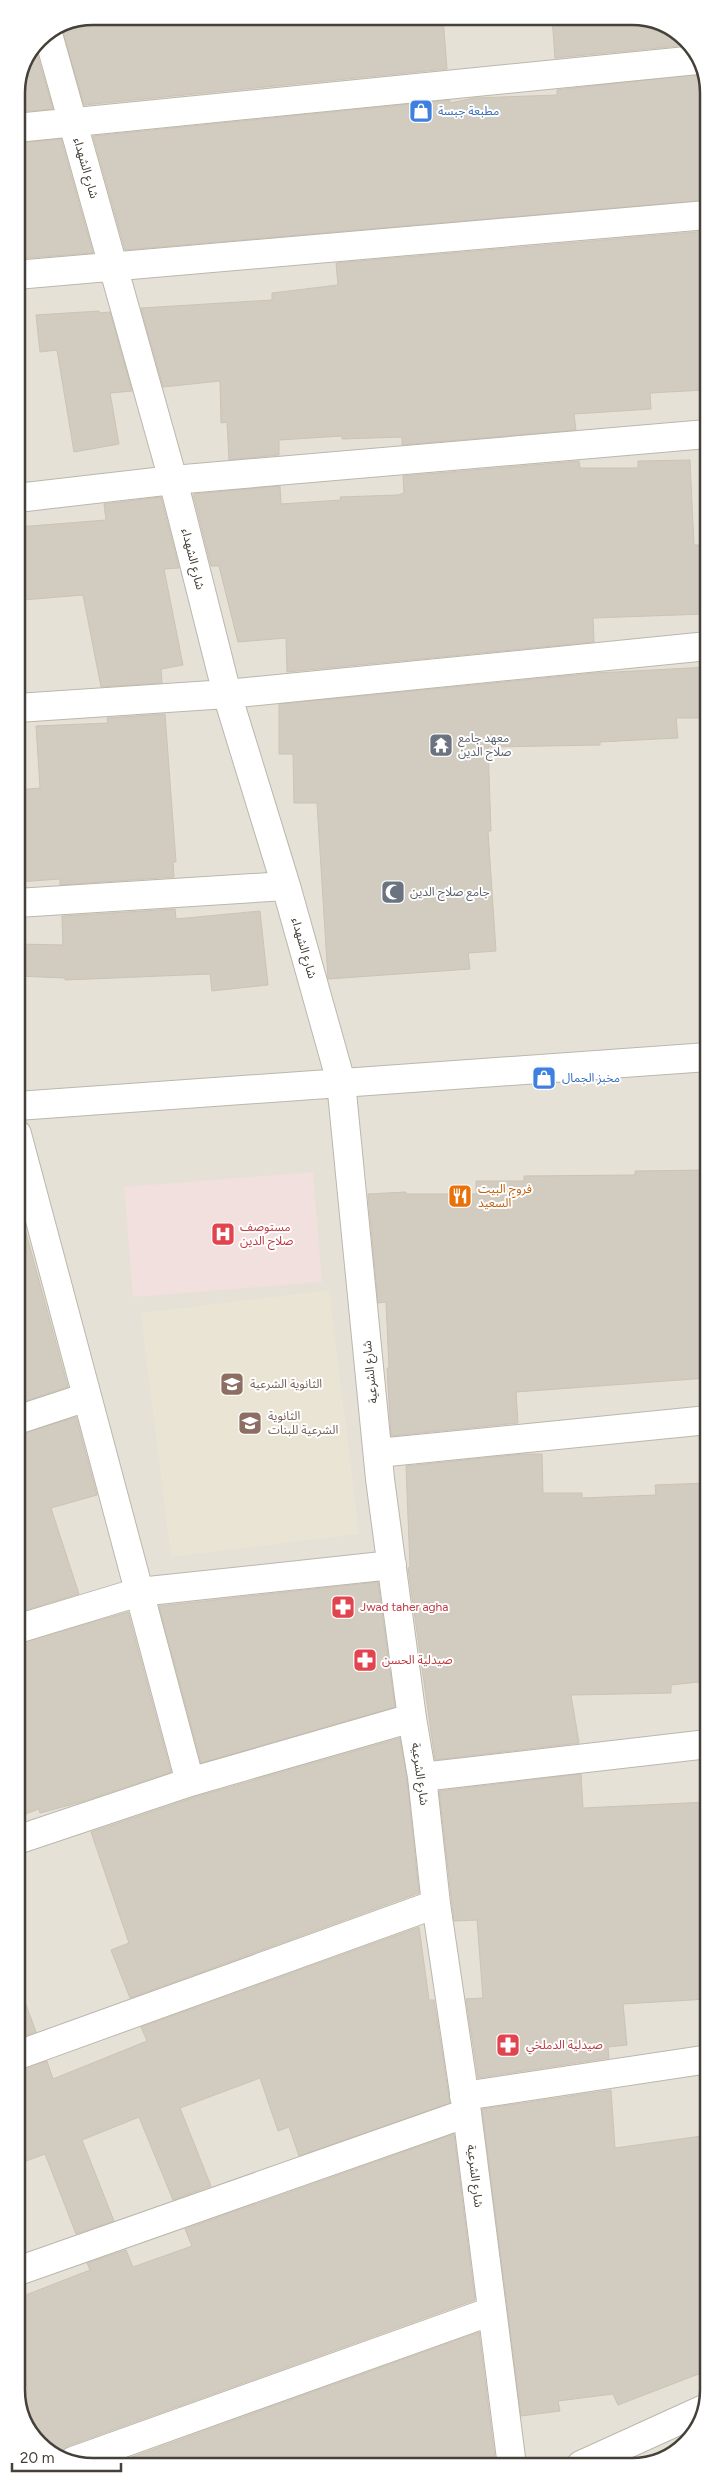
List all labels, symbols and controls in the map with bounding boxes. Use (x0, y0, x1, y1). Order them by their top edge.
shop icon: مطبعة جبسة (408, 98, 434, 124)
place label: مطبعة جبسة (438, 104, 499, 118)
street label: شارع الشهداء (69, 136, 101, 201)
street label: شارع الشهداء (177, 527, 207, 592)
place label: معهد جامع صلاح الدين (458, 731, 512, 761)
temple icon: معهد جامع صلاح الدين (428, 732, 454, 758)
mosque icon: جامع صلاح الدين (380, 879, 406, 905)
place label: جامع صلاح الدين (410, 885, 490, 901)
street label: شارع الشهداء (287, 916, 319, 981)
shop icon: مخبز الجمال (531, 1065, 557, 1091)
place label: مخبز الجمال (562, 1071, 620, 1085)
place label: فروج البيت السعيد (478, 1182, 532, 1210)
restaurant icon: فروج البيت السعيد (447, 1183, 473, 1209)
place label: مستوصف صلاح الدين (240, 1220, 294, 1250)
hospital icon: مستوصف صلاح الدين (210, 1221, 236, 1247)
street label: شارع الشرعية (360, 1340, 382, 1404)
school or university icon: الثانوية الشرعية (219, 1371, 245, 1397)
place label: الثانوية الشرعية (250, 1377, 322, 1391)
place label: الثانوية الشرعية للبنات (268, 1409, 338, 1437)
school or university icon: الثانوية الشرعية للبنات (237, 1410, 263, 1436)
pharmacy icon: Jwad taher agha (330, 1594, 356, 1620)
place label: Jwad taher agha (360, 1600, 448, 1614)
pharmacy icon: صيدلية الحسن (352, 1647, 378, 1673)
place label: صيدلية الحسن (382, 1653, 453, 1667)
street label: شارع الشرعية (407, 1742, 431, 1807)
pharmacy icon: صيدلية الدملخي (495, 2032, 521, 2058)
place label: صيدلية الدملخي (526, 2038, 603, 2055)
street label: شارع الشرعية (462, 2144, 486, 2209)
scale bar (12, 2440, 121, 2472)
text: 20 m (20, 2449, 54, 2467)

